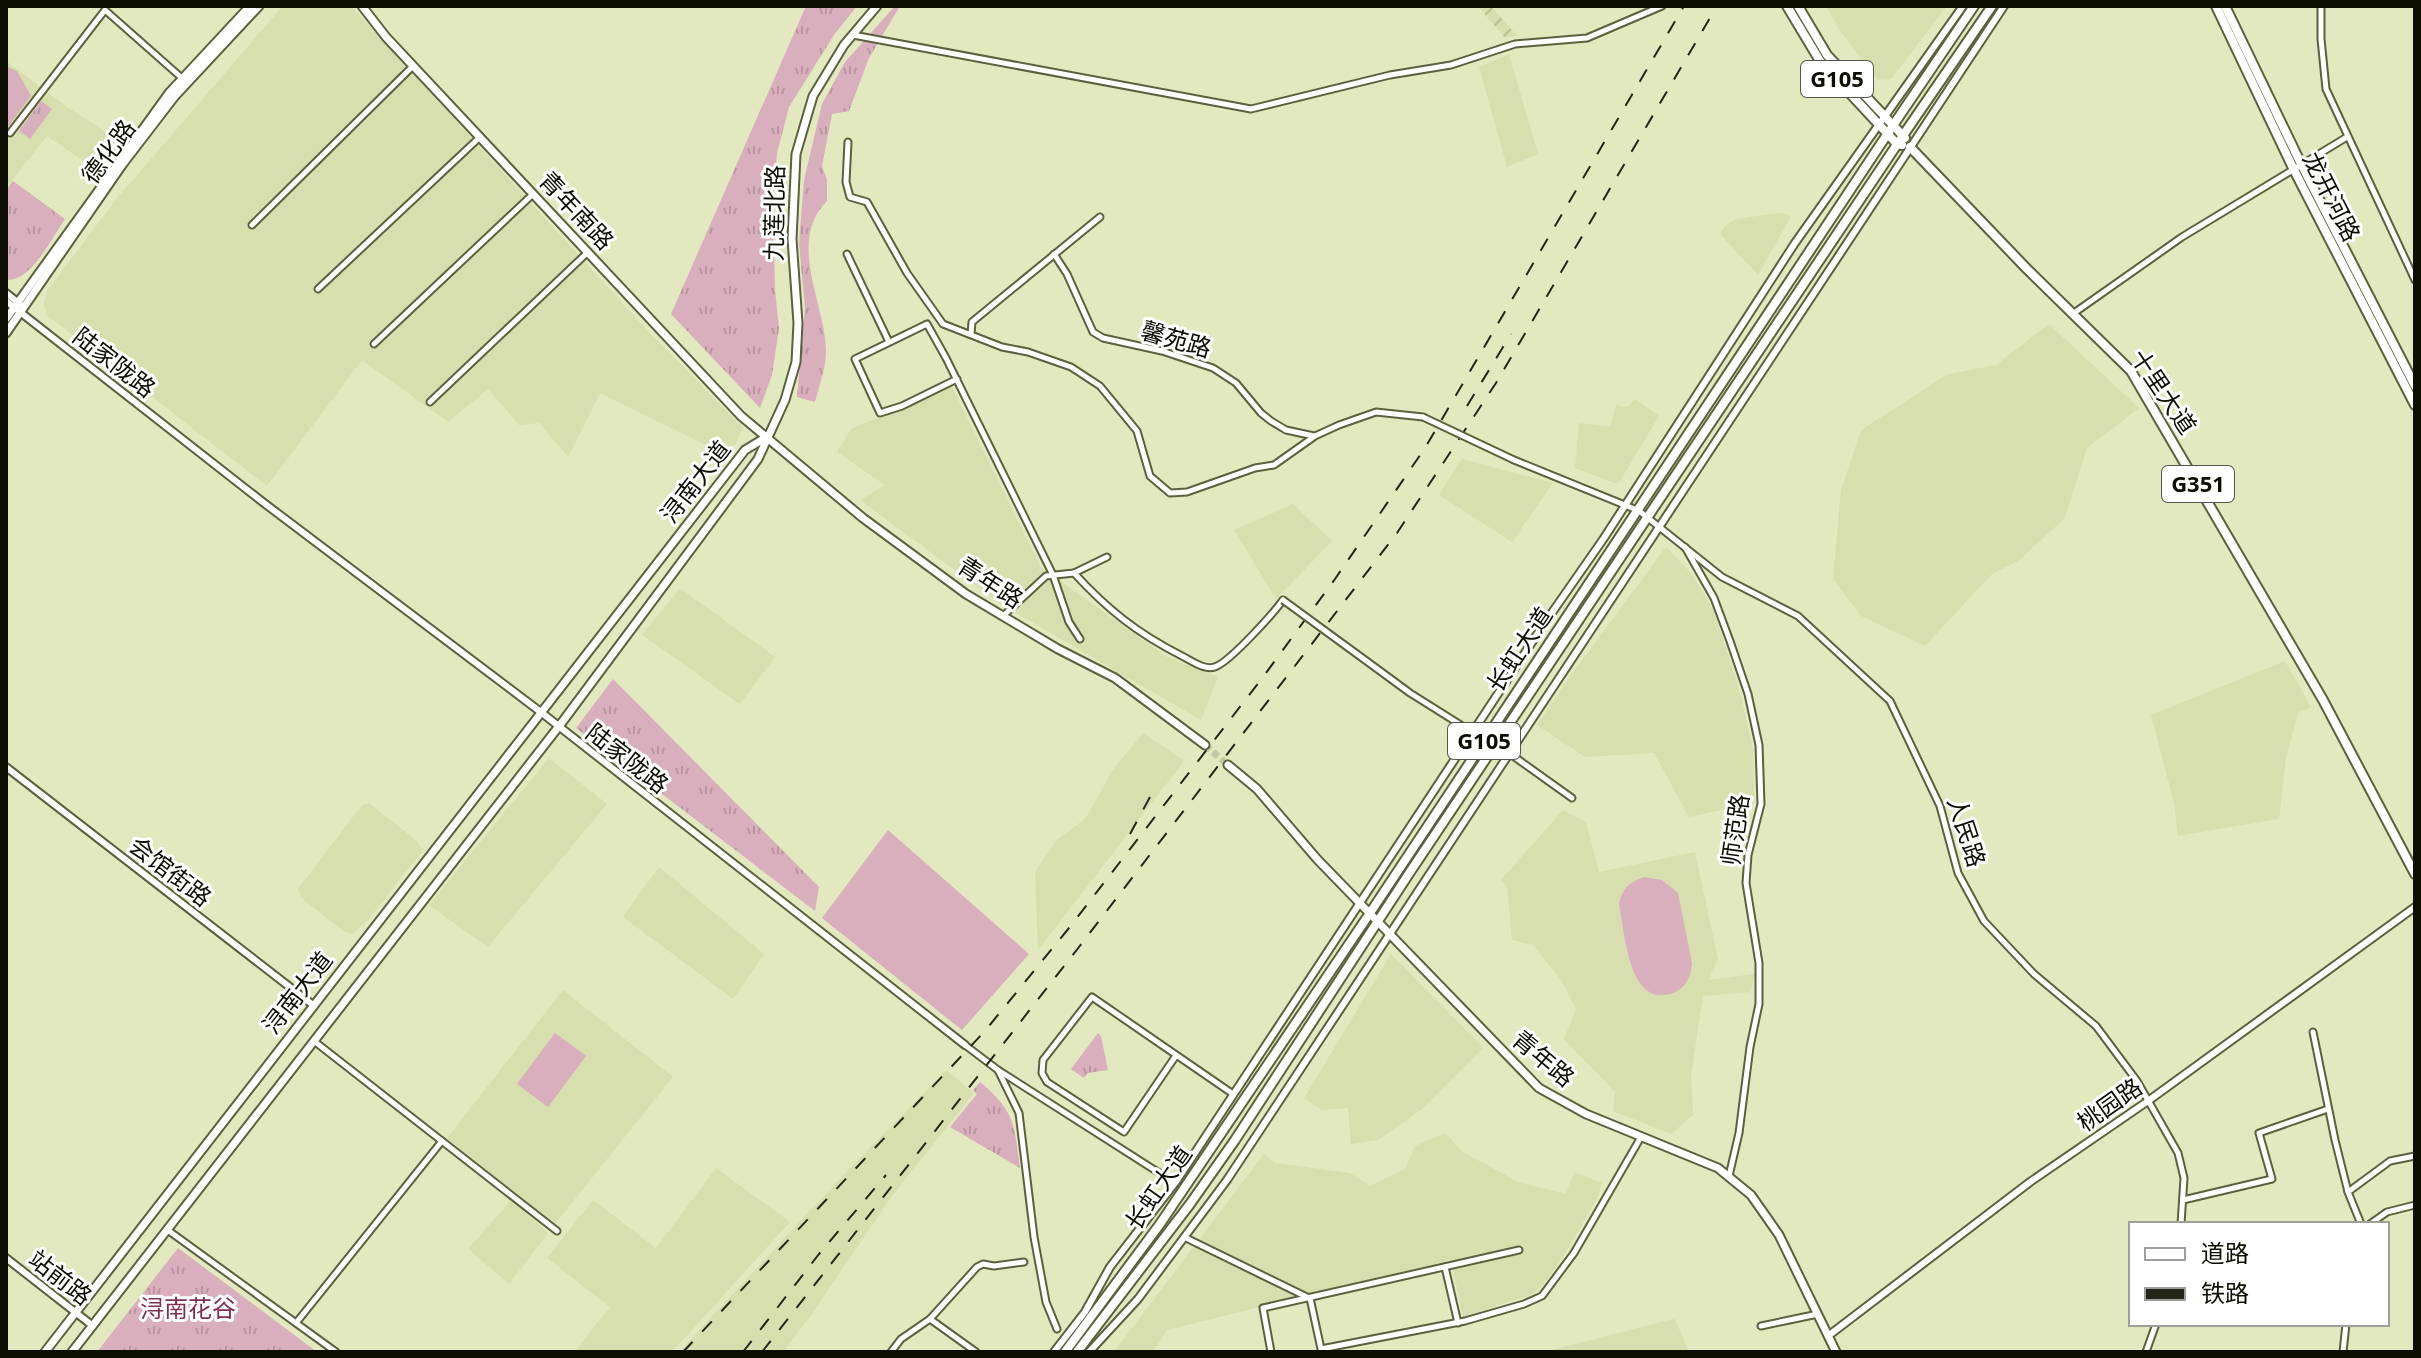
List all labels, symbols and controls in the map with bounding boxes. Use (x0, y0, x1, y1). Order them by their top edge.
road number: G105 (1801, 61, 1873, 97)
street label: 德化路 (73, 112, 142, 190)
street label: 龙开河路 (2296, 146, 2369, 247)
street label: 青年南路 (532, 164, 622, 256)
street label: 九莲北路 (756, 165, 791, 261)
street label: 馨苑路 (1137, 313, 1216, 364)
street label: 陆家陇路 (67, 319, 163, 404)
street label: 十里大道 (2124, 342, 2205, 440)
street label: 浔南大道 (652, 433, 737, 529)
road number: G351 (2162, 466, 2234, 502)
street label: 青年路 (952, 548, 1030, 615)
street label: 长虹大道 (1478, 600, 1559, 698)
street label: 陆家陇路 (580, 715, 676, 800)
road number: G105 (1448, 723, 1520, 759)
street label: 师范路 (1713, 792, 1756, 868)
street label: 人民路 (1941, 792, 1994, 871)
street label: 会馆街路 (123, 828, 219, 913)
street label: 浔南大道 (254, 944, 339, 1040)
street label: 青年路 (1506, 1022, 1582, 1094)
street label: 桃园路 (2070, 1070, 2148, 1138)
street label: 长虹大道 (1117, 1138, 1199, 1236)
legend (2129, 1222, 2389, 1326)
text: 道路 (2201, 1236, 2249, 1269)
street label: 站前路 (22, 1242, 99, 1312)
text: 铁路 (2201, 1276, 2249, 1309)
park label: 浔南花谷 (140, 1291, 236, 1324)

